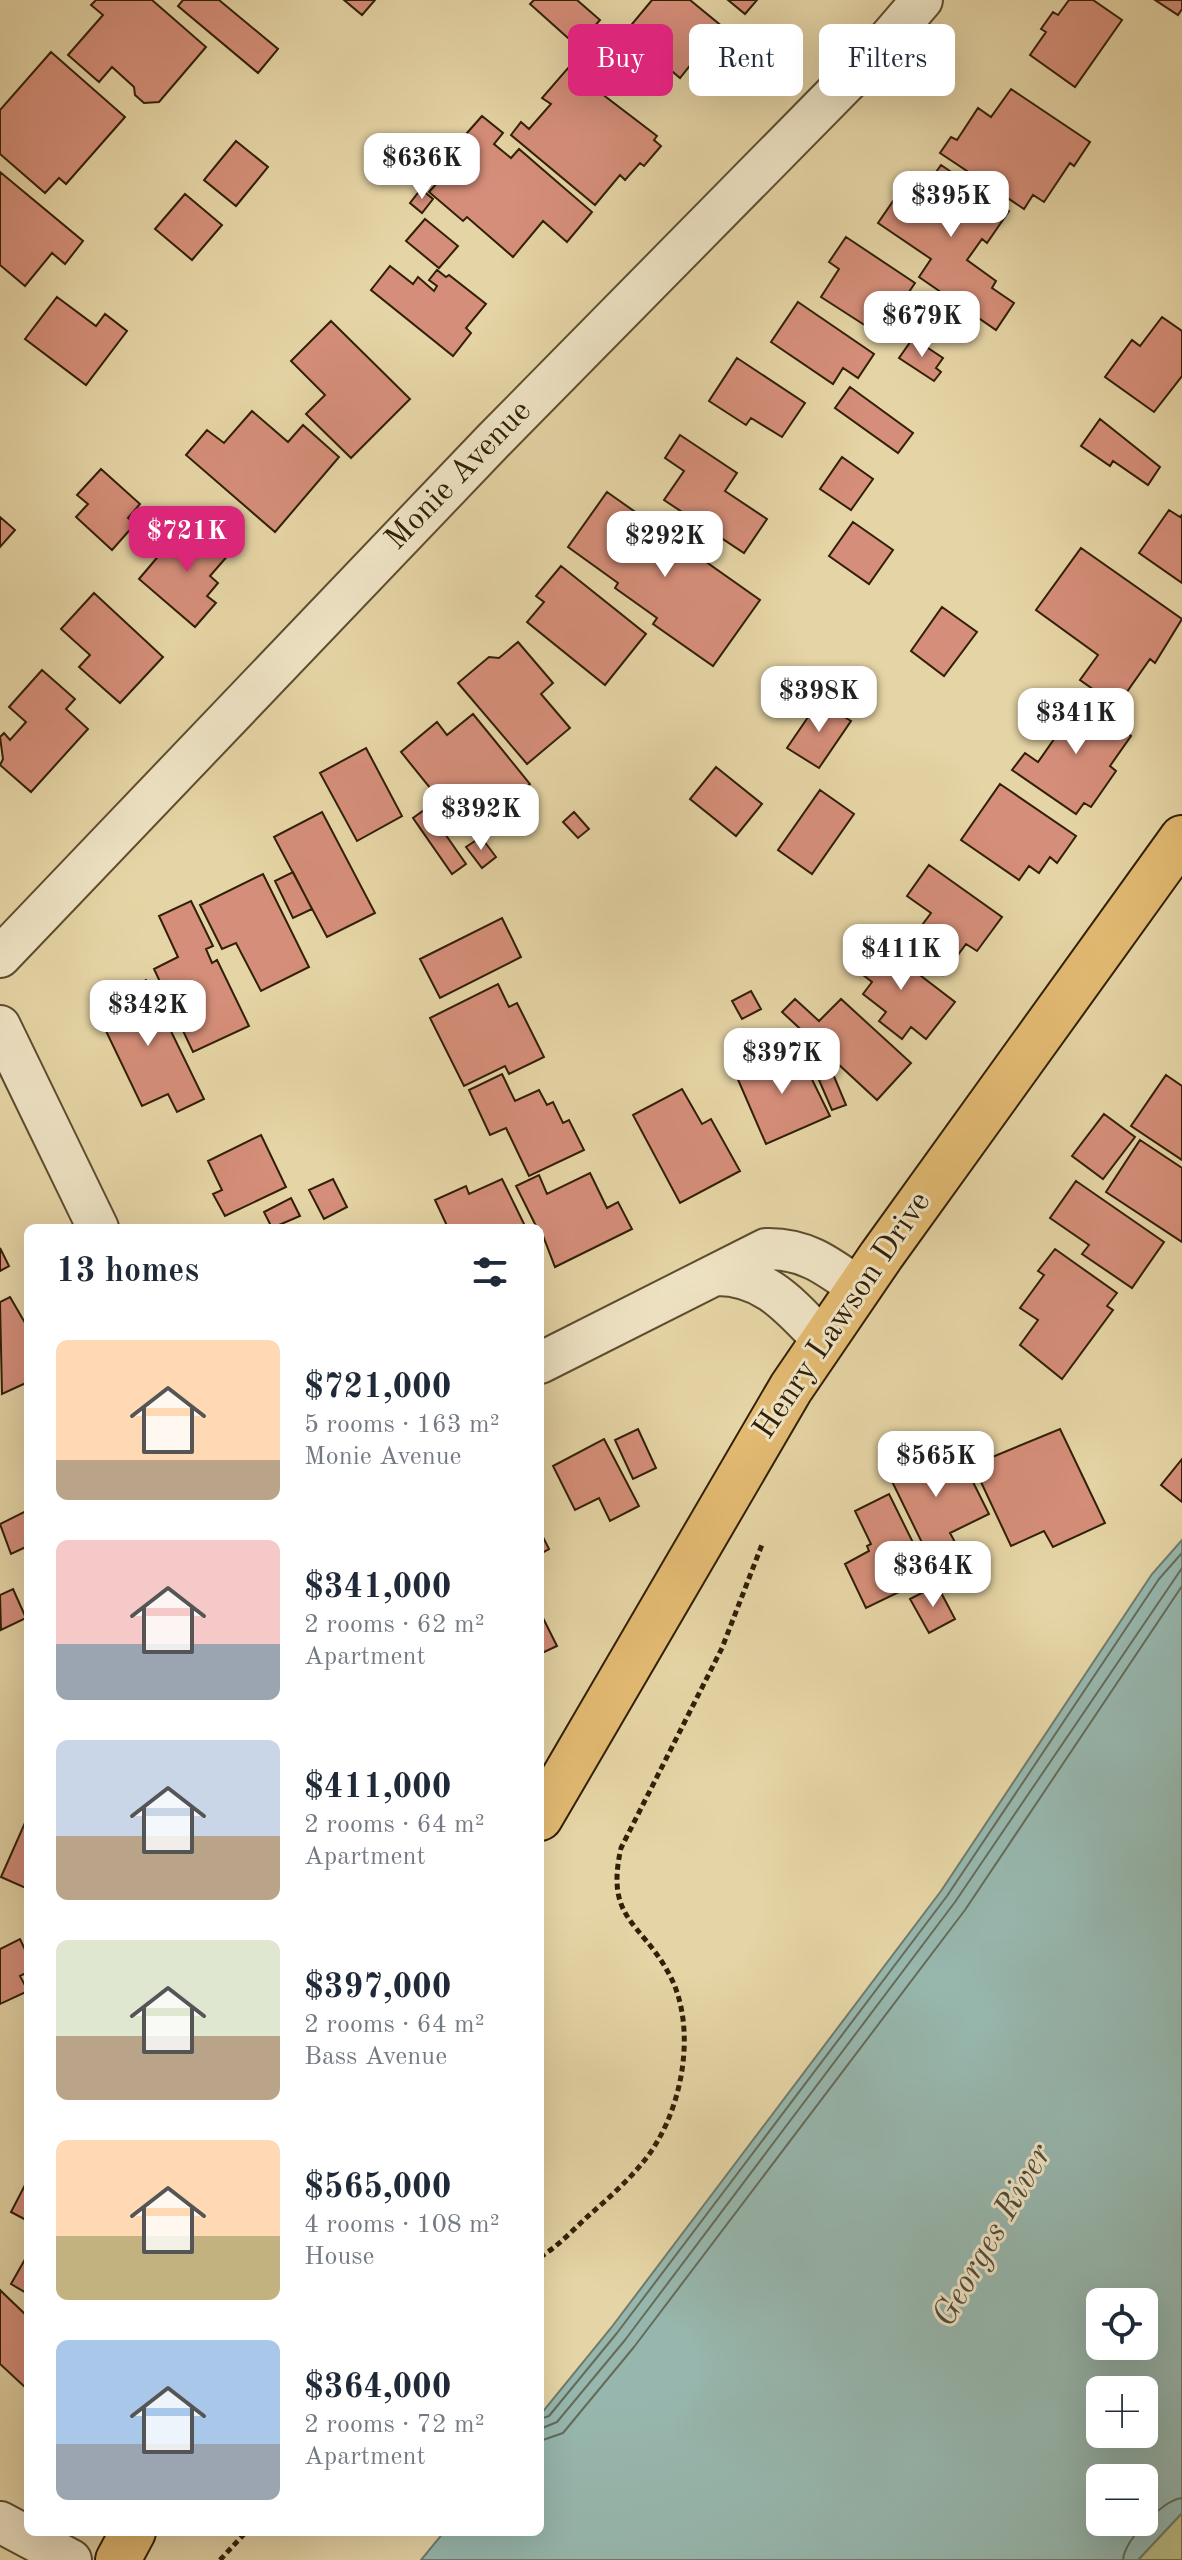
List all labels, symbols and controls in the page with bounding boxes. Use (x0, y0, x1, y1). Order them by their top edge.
chip: Buy (568, 24, 673, 96)
chip: Rent (689, 24, 803, 96)
chip: Filters (819, 24, 955, 96)
pin: $636K (366, 133, 478, 201)
text: $636K (382, 146, 462, 172)
pin: $395K (895, 171, 1007, 239)
text: $395K (911, 184, 991, 210)
pin: $679K (866, 291, 978, 359)
text: $679K (882, 304, 962, 330)
street label: Monie Avenue (380, 395, 538, 557)
pin: $721K (131, 506, 243, 574)
pin: $292K (609, 511, 721, 579)
text: $721K (147, 519, 227, 545)
text: $292K (625, 524, 705, 550)
pin: $398K (763, 666, 875, 734)
text: $398K (779, 679, 859, 705)
pin: $341K (1020, 688, 1132, 756)
text: $341K (1036, 701, 1116, 727)
pin: $392K (425, 784, 537, 852)
text: $392K (441, 797, 521, 823)
pin: $411K (845, 924, 957, 992)
text: $411K (861, 937, 941, 963)
pin: $342K (92, 980, 204, 1048)
text: $342K (108, 993, 188, 1019)
pin: $397K (726, 1028, 838, 1096)
text: $397K (742, 1041, 822, 1067)
street label: Henry Lawson Drive (749, 1187, 937, 1445)
icon: filters (468, 1250, 512, 1294)
text: 13 homes (56, 1255, 199, 1289)
text: $721,000 (304, 1371, 452, 1405)
icon: home (120, 1372, 216, 1468)
text: 5 rooms · 163 m² (304, 1412, 500, 1438)
pin: $565K (880, 1431, 992, 1499)
text: Monie Avenue (304, 1444, 462, 1470)
text: $565K (896, 1444, 976, 1470)
pin: $364K (877, 1541, 989, 1609)
text: $364K (893, 1554, 973, 1580)
text: $341,000 (304, 1571, 452, 1605)
icon: home (120, 1572, 216, 1668)
text: 2 rooms · 62 m² (304, 1612, 485, 1638)
text: Apartment (304, 1644, 426, 1670)
text: $411,000 (304, 1771, 452, 1805)
icon: home (120, 1772, 216, 1868)
text: 2 rooms · 64 m² (304, 1812, 485, 1838)
text: Apartment (304, 1844, 426, 1870)
text: $397,000 (304, 1971, 452, 2005)
icon: home (120, 1972, 216, 2068)
text: 2 rooms · 64 m² (304, 2012, 485, 2038)
text: Bass Avenue (304, 2044, 447, 2070)
water label: Georges River (927, 2138, 1059, 2333)
text: $565,000 (304, 2171, 452, 2205)
icon: home (120, 2172, 216, 2268)
text: 4 rooms · 108 m² (304, 2212, 500, 2238)
text: House (304, 2244, 375, 2270)
map controls (1086, 2288, 1158, 2536)
button: locate (1086, 2288, 1158, 2360)
text: $364,000 (304, 2371, 452, 2405)
icon: home (120, 2372, 216, 2468)
button: + (1086, 2376, 1158, 2448)
text: 2 rooms · 72 m² (304, 2412, 485, 2438)
text: Apartment (304, 2444, 426, 2470)
button: − (1086, 2464, 1158, 2536)

